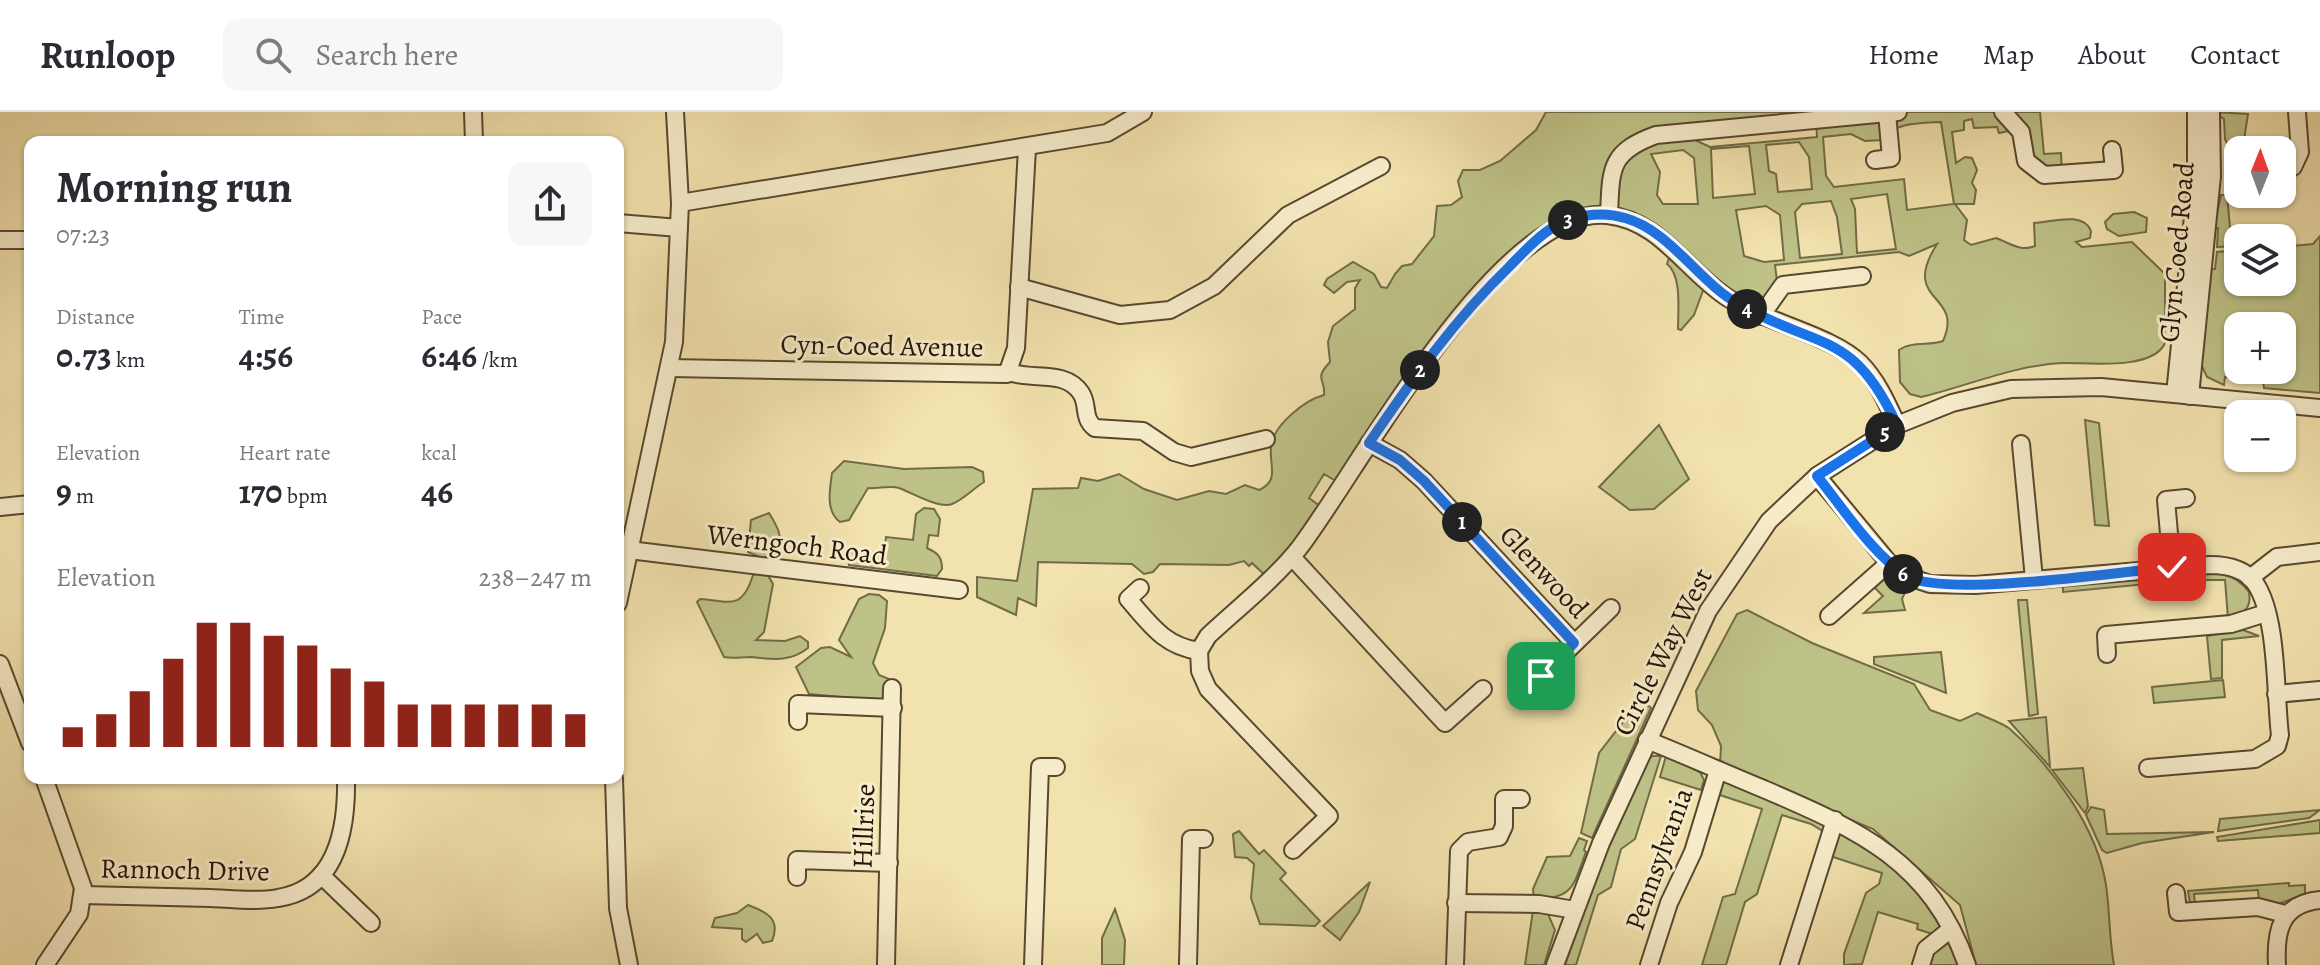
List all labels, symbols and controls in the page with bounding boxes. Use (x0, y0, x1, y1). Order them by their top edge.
search box (223, 19, 783, 91)
text: Runloop (40, 29, 175, 81)
icon: search (251, 33, 295, 77)
text: Search here (315, 35, 458, 75)
text: Home (1868, 36, 1939, 74)
text: Map (1983, 36, 2034, 74)
text: About (2078, 36, 2146, 74)
text: Contact (2190, 36, 2280, 74)
north arrow (2224, 136, 2296, 208)
map controls (2224, 136, 2296, 472)
text: Morning run (56, 157, 292, 217)
street label: Glyn Coed Road (2150, 159, 2204, 344)
button: share (508, 162, 592, 246)
pin: 3 (1548, 200, 1588, 240)
text: 3 (1563, 205, 1573, 235)
text: 07:23 (56, 217, 110, 252)
button: layers (2224, 224, 2296, 296)
pin: 4 (1727, 289, 1767, 329)
text: 4 (1742, 294, 1752, 324)
text: Distance (56, 302, 135, 332)
text: Time (239, 302, 284, 332)
text: Pace (421, 302, 462, 332)
button: + (2224, 312, 2296, 384)
street label: Cyn-Coed Avenue (780, 325, 984, 367)
text: 0.73 (56, 332, 112, 379)
text: 4:56 (239, 332, 293, 379)
text: 6:46 (421, 332, 477, 379)
text: km (112, 345, 145, 375)
text: /km (477, 345, 518, 375)
pin: 2 (1400, 350, 1440, 390)
text: 2 (1415, 355, 1425, 385)
button: − (2224, 400, 2296, 472)
pin: 5 (1865, 412, 1905, 452)
text: 5 (1880, 417, 1890, 447)
text: Elevation (56, 438, 140, 468)
text: Heart rate (239, 438, 331, 468)
text: kcal (421, 438, 457, 468)
text: 9 (56, 468, 72, 515)
text: 170 (239, 468, 282, 515)
text: 46 (421, 468, 453, 515)
text: m (72, 481, 94, 511)
text: bpm (282, 481, 328, 511)
pin: 1 (1442, 502, 1482, 542)
text: 1 (1458, 507, 1466, 537)
street label: Werngoch Road (704, 515, 890, 575)
street label: Glenwood (1491, 517, 1598, 628)
pin (2138, 533, 2206, 601)
icon: check (2150, 545, 2194, 589)
pin: 6 (1883, 554, 1923, 594)
text: 6 (1898, 559, 1908, 589)
text: Elevation (56, 560, 156, 595)
text: 238–247 m (479, 560, 592, 595)
street label: Circle Way West (1604, 562, 1722, 742)
pin (1507, 642, 1575, 710)
icon: arrive (1519, 654, 1563, 698)
street label: Pennsylvania (1616, 782, 1702, 936)
street label: Hillrise (844, 783, 884, 869)
street label: Rannoch Drive (100, 850, 270, 890)

